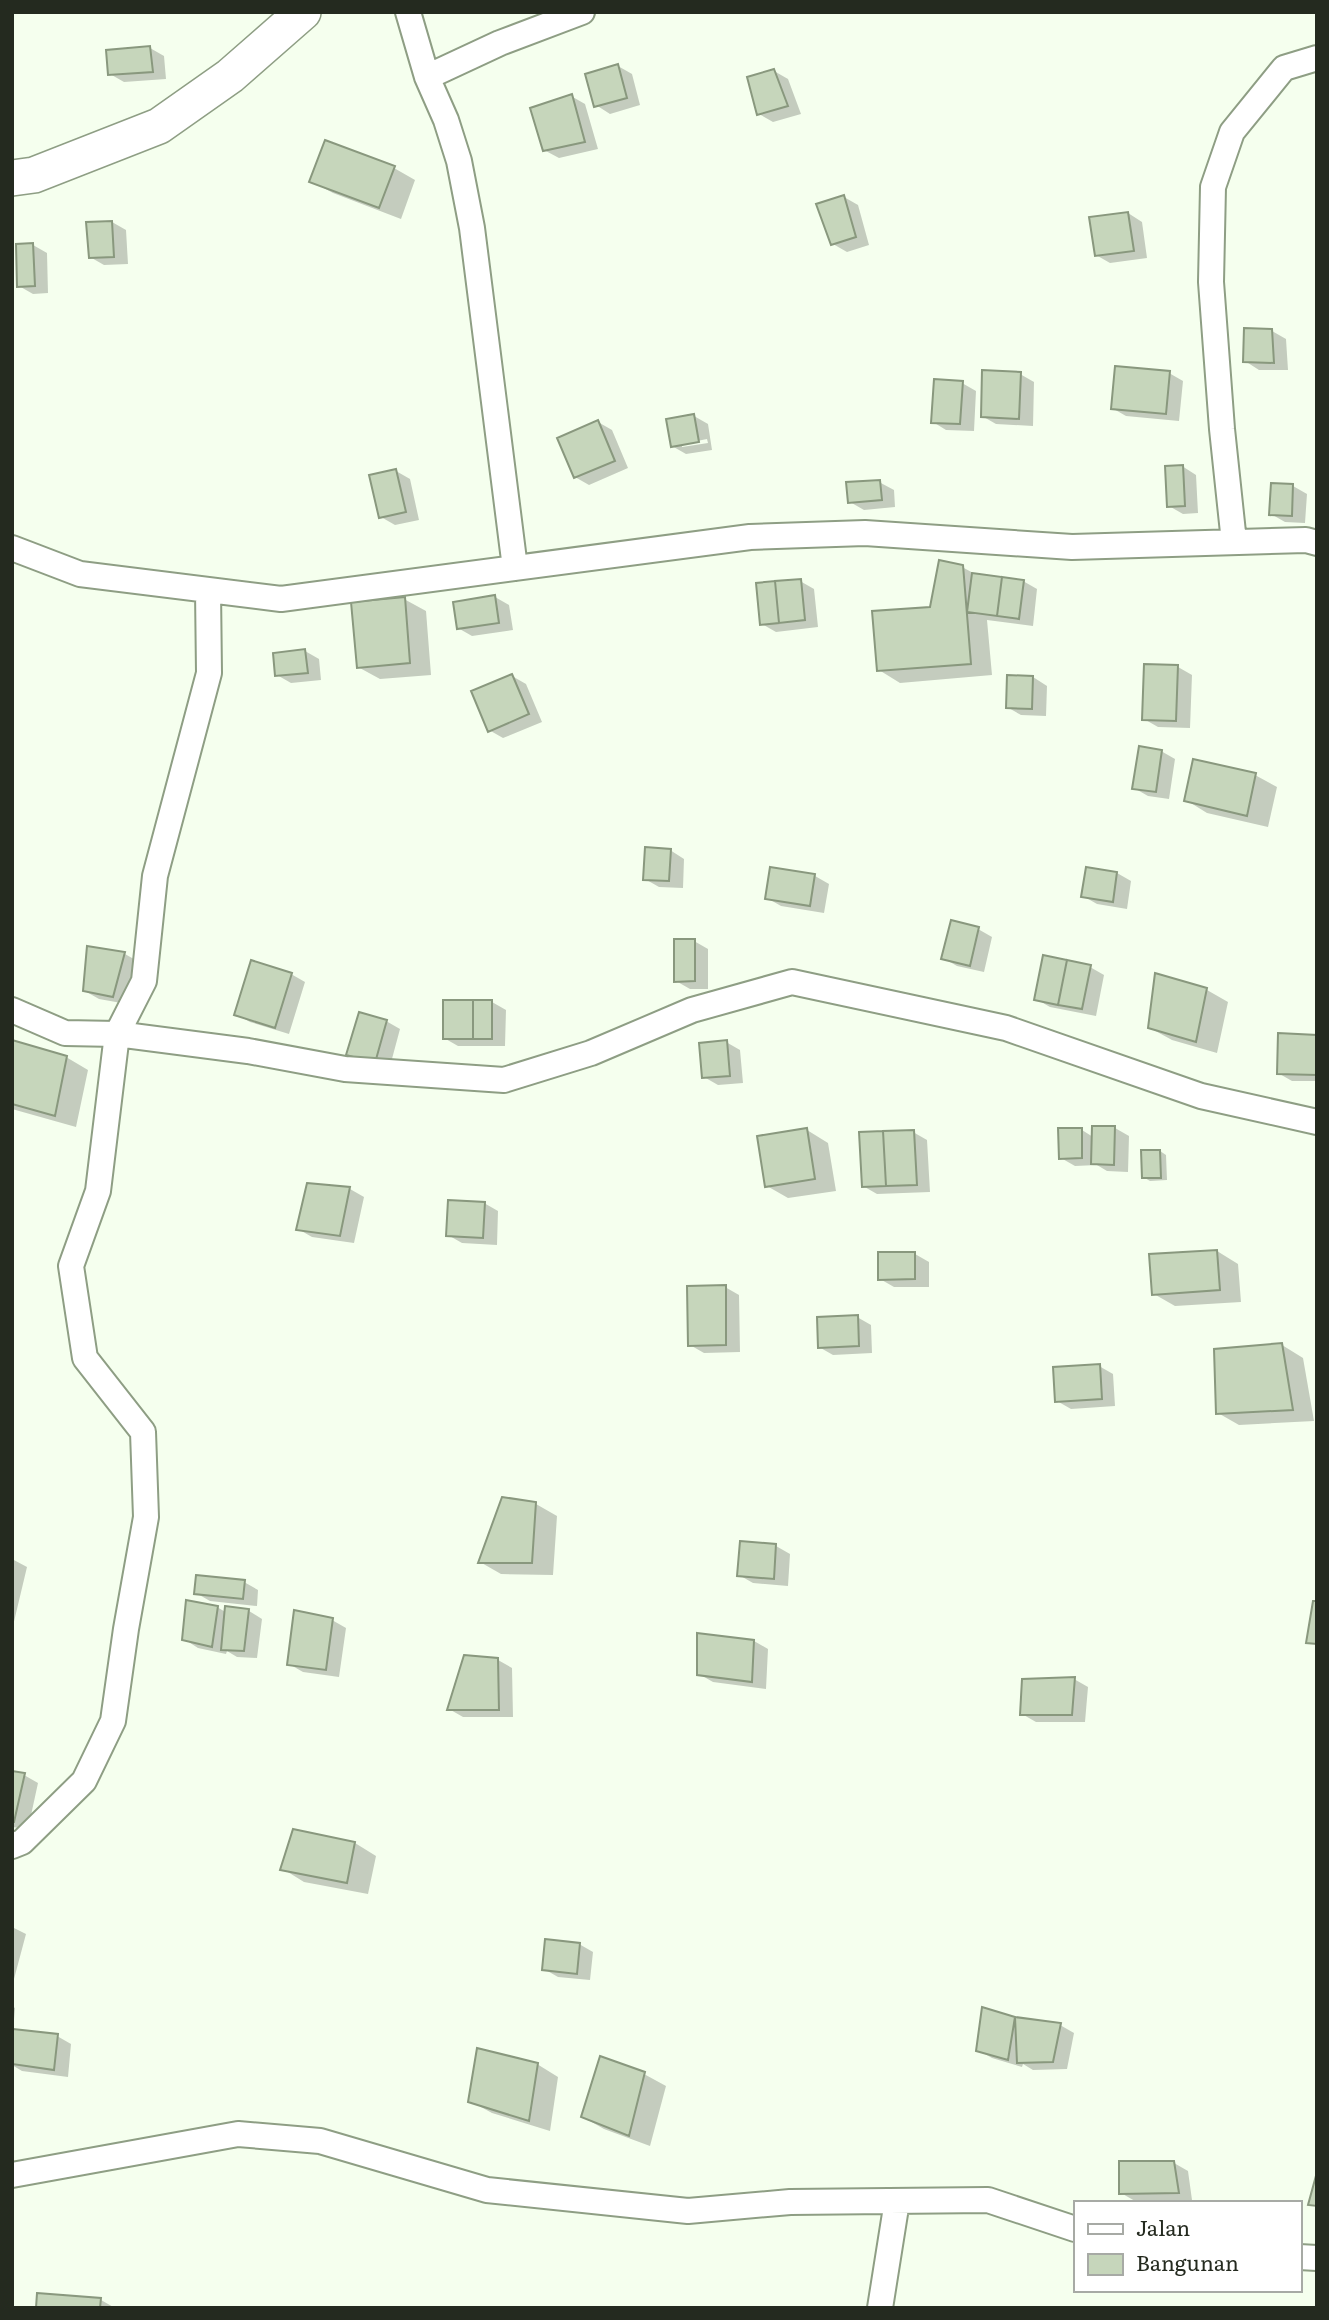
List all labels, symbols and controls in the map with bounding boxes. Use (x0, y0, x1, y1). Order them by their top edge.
legend (1074, 2201, 1301, 2292)
text: Jalan (1136, 2211, 1190, 2242)
text: Bangunan (1136, 2246, 1239, 2277)

